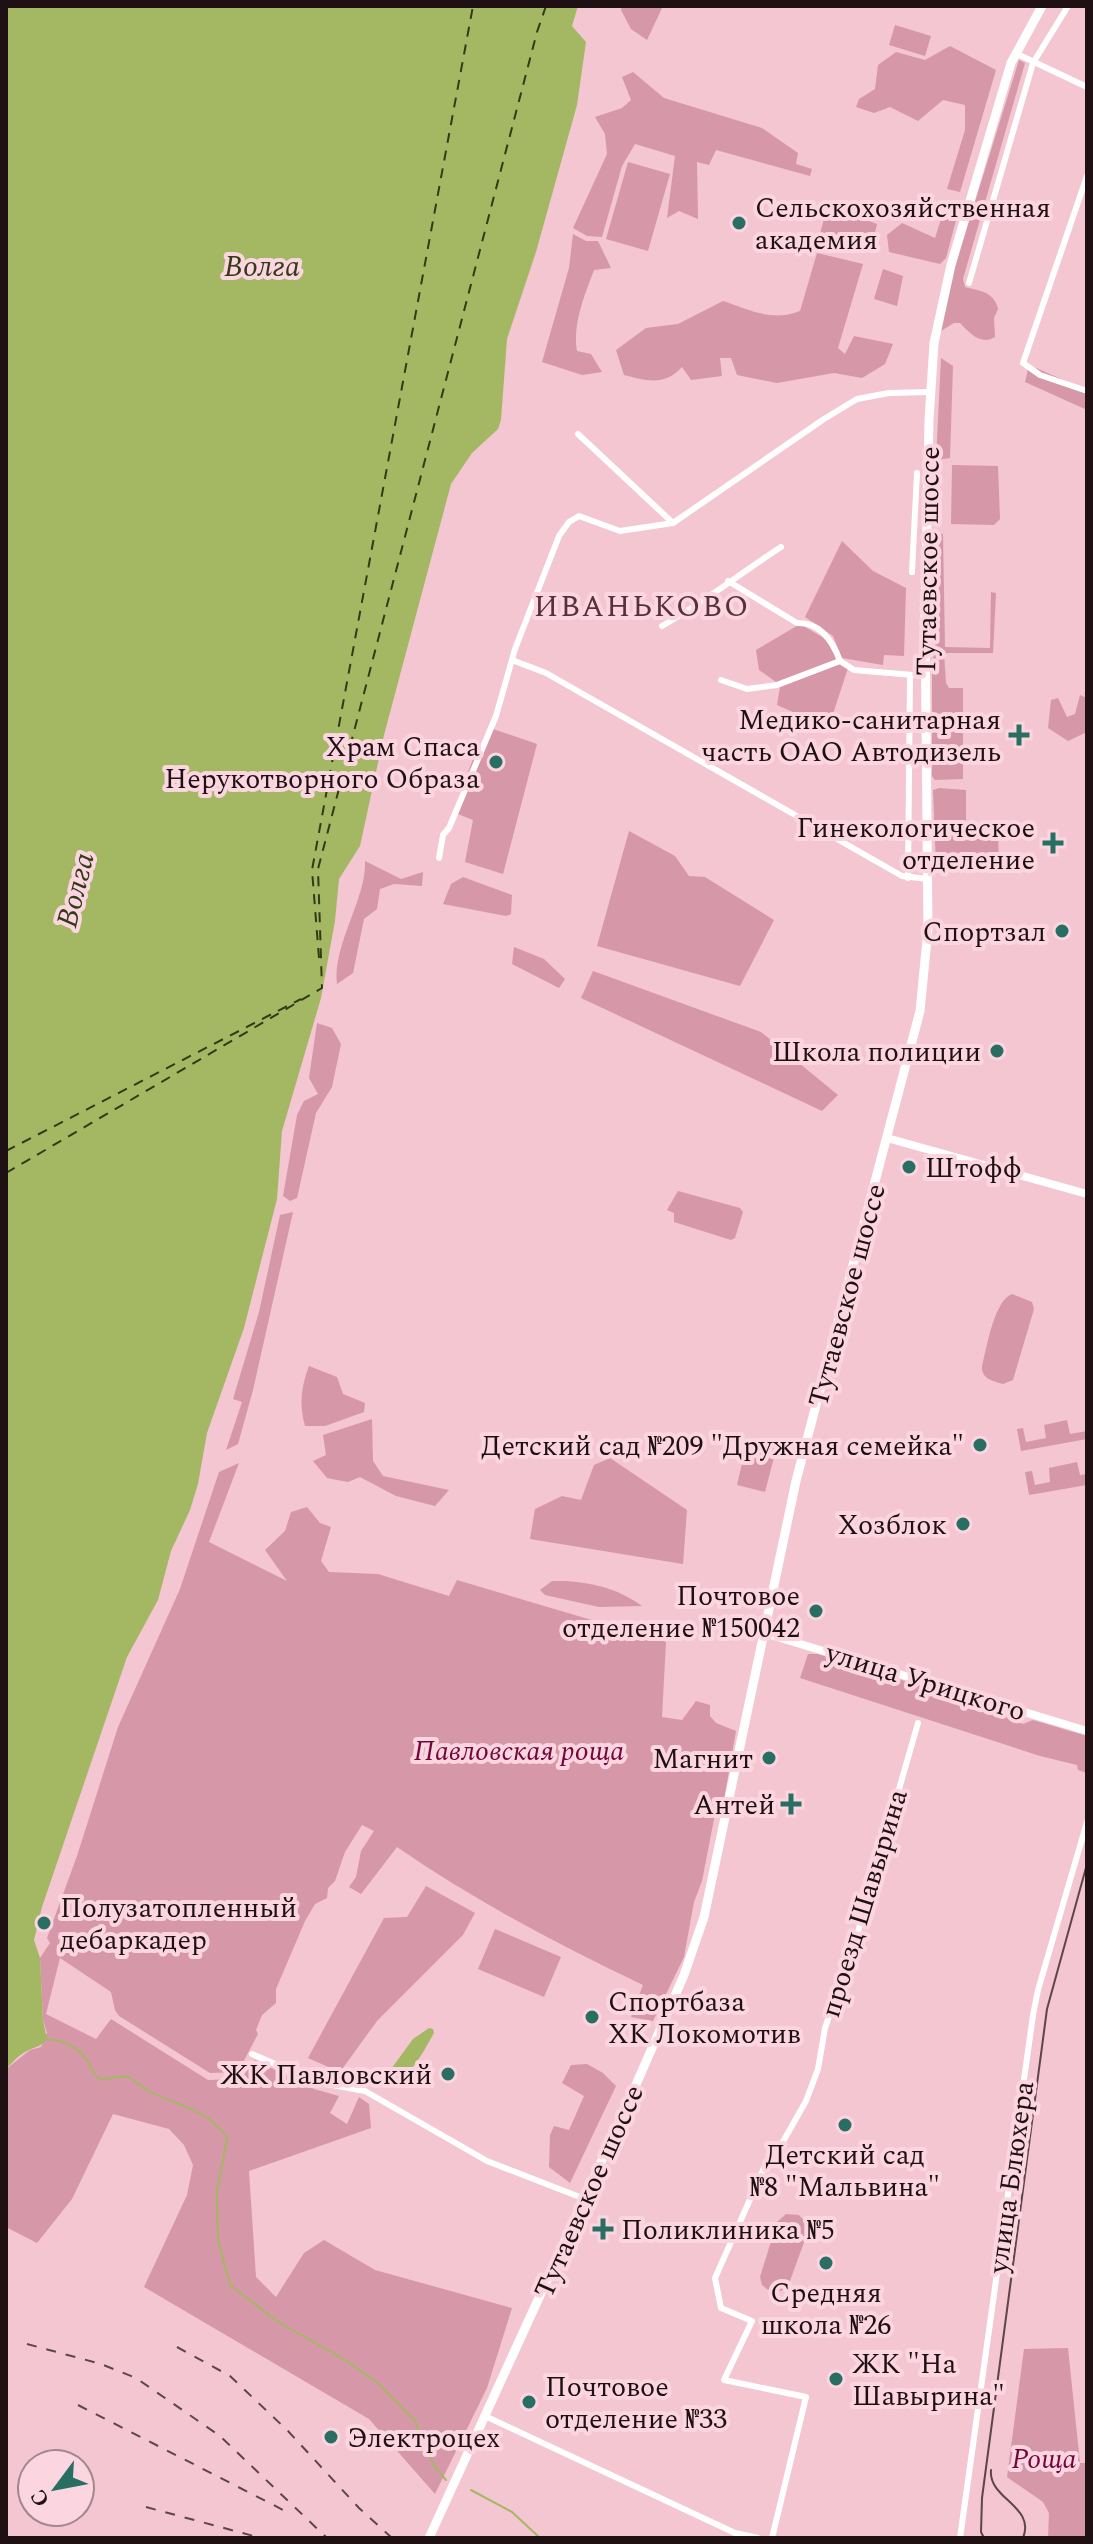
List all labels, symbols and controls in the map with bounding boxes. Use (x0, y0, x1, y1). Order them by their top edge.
place label: Сельскохозяйственная академия (755, 187, 1051, 262)
marker: Сельскохозяйственная академия (730, 214, 748, 232)
water label: Волга (224, 244, 300, 290)
street label: Тутаевское шоссе (905, 446, 952, 676)
district label: ИВАНЬКОВО (534, 584, 750, 630)
place label: Медико-санитарная часть ОАО Автодизель (702, 699, 1001, 774)
marker: Медико-санитарная часть ОАО Автодизель (1008, 724, 1030, 746)
place label: Храм Спаса Нерукотворного Образа (165, 726, 480, 801)
marker: Храм Спаса Нерукотворного Образа (487, 753, 505, 771)
place label: Гинекологическое отделение (797, 807, 1035, 882)
marker: Гинекологическое отделение (1042, 832, 1064, 854)
water label: Волга (44, 848, 107, 933)
place label: Спортзал (923, 911, 1046, 954)
marker: Спортзал (1053, 922, 1071, 940)
place label: Школа полиции (772, 1031, 981, 1074)
marker: Школа полиции (988, 1042, 1006, 1060)
place label: Штофф (925, 1147, 1022, 1190)
marker: Штофф (900, 1158, 918, 1176)
street label: Тутаевское шоссе (797, 1179, 898, 1412)
place label: Детский сад №209 "Дружная семейка" (481, 1425, 964, 1468)
marker: Детский сад №209 "Дружная семейка" (971, 1436, 989, 1454)
place label: Хозблок (838, 1504, 947, 1547)
marker: Хозблок (954, 1515, 972, 1533)
place label: Почтовое отделение №150042 (562, 1575, 800, 1650)
marker: Почтовое отделение №150042 (807, 1602, 825, 1620)
street label: улица Урицкого (819, 1631, 1031, 1733)
park label: Павловская роща (414, 1730, 624, 1773)
place label: Магнит (653, 1738, 753, 1781)
marker: Магнит (760, 1749, 778, 1767)
place label: Антей (693, 1784, 775, 1827)
street label: проезд Шавырина (809, 1784, 920, 2023)
marker: Антей (782, 1795, 800, 1813)
place label: Полузатопленный дебаркадер (60, 1887, 297, 1962)
marker: Полузатопленный дебаркадер (35, 1914, 53, 1932)
place label: Спортбаза ХК Локомотив (608, 1981, 801, 2056)
marker: Спортбаза ХК Локомотив (583, 2008, 601, 2026)
place label: ЖК Павловский (220, 2054, 432, 2097)
marker: ЖК Павловский (439, 2065, 457, 2083)
street label: Тутаевское шоссе (523, 2078, 656, 2305)
street label: улица Блюхера (977, 2078, 1046, 2277)
marker: Детский сад №8 "Мальвина" (836, 2116, 854, 2134)
place label: Детский сад №8 "Мальвина" (750, 2134, 940, 2209)
place label: Поликлиника №5 (621, 2209, 835, 2252)
marker: Поликлиника №5 (592, 2218, 614, 2240)
marker: Средняя школа №26 (817, 2254, 835, 2272)
place label: Средняя школа №26 (761, 2272, 891, 2347)
place label: ЖК "На Шавырина" (852, 2343, 1005, 2418)
place label: Почтовое отделение №33 (545, 2366, 727, 2441)
marker: ЖК "На Шавырина" (827, 2370, 845, 2388)
marker: Почтовое отделение №33 (520, 2393, 538, 2411)
place label: Электроцех (347, 2417, 500, 2460)
marker: Электроцех (322, 2428, 340, 2446)
park label: Роща (1011, 2438, 1077, 2481)
north arrow (16, 2448, 96, 2528)
text: С (22, 2482, 58, 2513)

